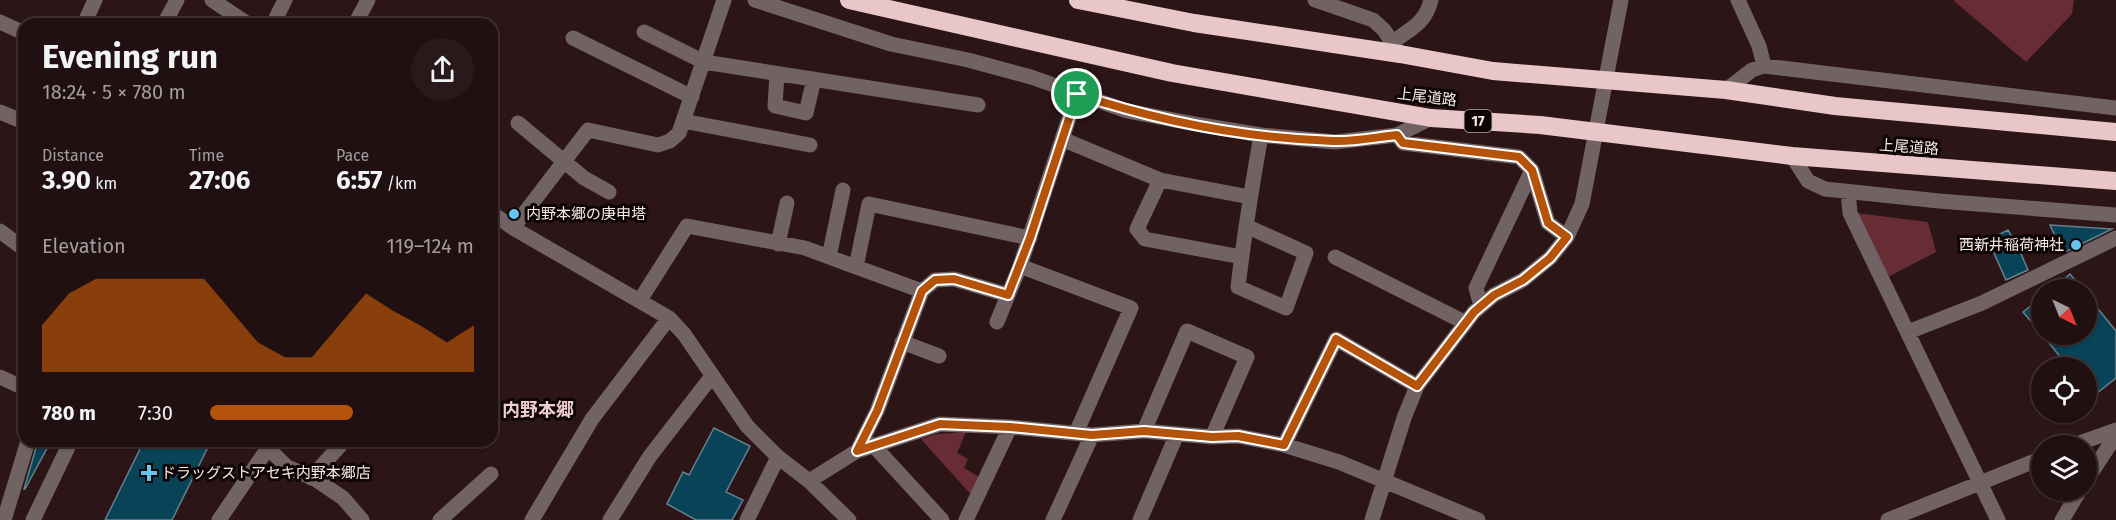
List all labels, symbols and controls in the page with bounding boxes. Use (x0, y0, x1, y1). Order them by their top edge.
text: Evening run (42, 37, 218, 77)
button: share (411, 38, 474, 101)
pin (1051, 68, 1102, 119)
icon: arrive (1060, 77, 1093, 110)
text: 18:24 · 5 × 780 m (42, 80, 186, 104)
street label: 上尾道路 (1396, 84, 1458, 110)
road number: 17 (1464, 110, 1492, 132)
street label: 上尾道路 (1878, 136, 1940, 158)
text: Distance (42, 146, 104, 165)
text: Time (189, 146, 224, 165)
text: Pace (336, 146, 369, 165)
text: 3.90 (42, 165, 91, 196)
text: 27:06 (189, 165, 250, 196)
text: 6:57 (336, 165, 383, 196)
text: km (91, 174, 117, 193)
text: /km (383, 174, 417, 193)
place label: 内野本郷の庚申塔 (526, 205, 646, 223)
marker: 内野本郷の庚申塔 (507, 207, 521, 221)
text: Elevation (42, 234, 126, 258)
text: 119–124 m (386, 234, 474, 258)
place label: 西新井稲荷神社 (1959, 236, 2064, 254)
marker: 西新井稲荷神社 (2069, 238, 2083, 252)
north arrow (2031, 279, 2097, 345)
map controls (2031, 279, 2097, 501)
button: locate (2031, 357, 2097, 423)
district label: 内野本郷 (502, 399, 574, 421)
text: 780 m (42, 401, 96, 425)
text: 7:30 (138, 401, 173, 425)
button: layers (2031, 435, 2097, 501)
place label: ドラッグストアセキ内野本郷店 (161, 464, 371, 482)
marker: ドラッグストアセキ内野本郷店 (142, 466, 156, 480)

